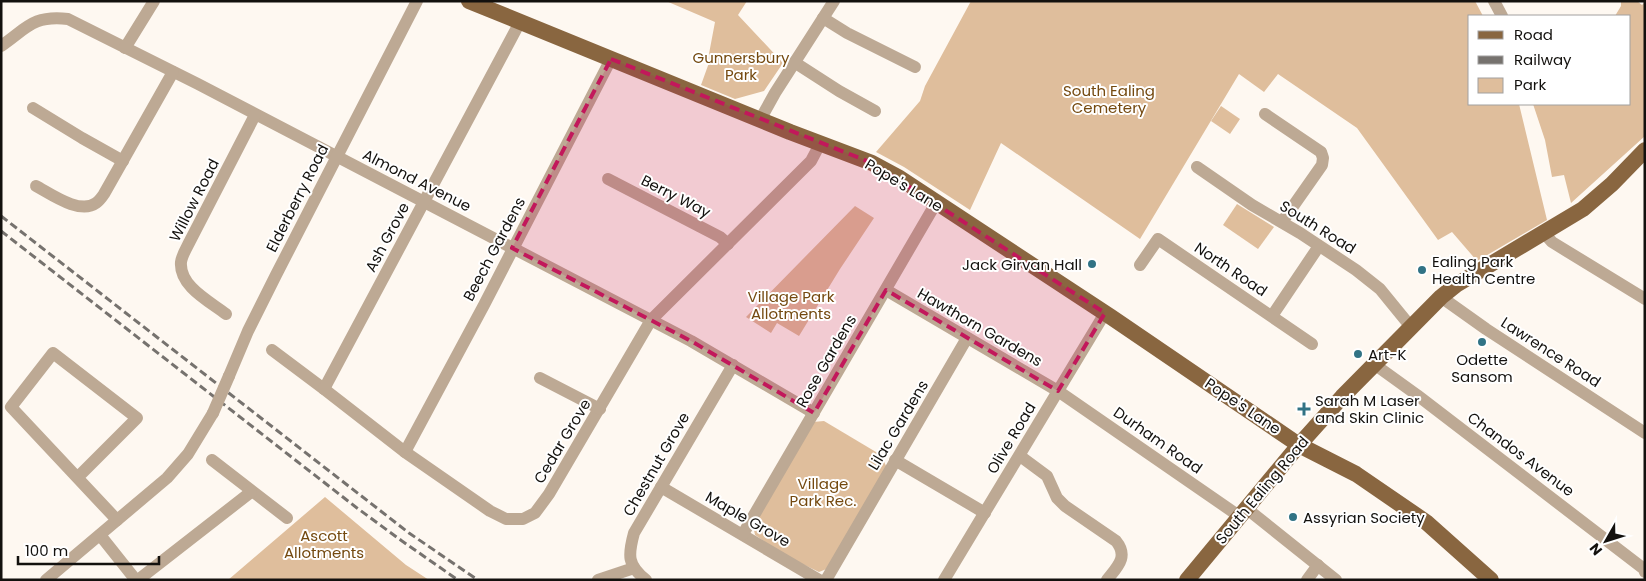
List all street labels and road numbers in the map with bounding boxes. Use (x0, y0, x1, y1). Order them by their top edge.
street label: Elderberry Road (261, 140, 333, 256)
street label: Almond Avenue (359, 144, 475, 216)
street label: Pope's Lane (861, 153, 947, 217)
street label: Willow Road (164, 155, 224, 245)
street label: Berry Way (638, 170, 715, 223)
street label: Beech Gardens (458, 193, 530, 305)
street label: South Road (1276, 195, 1360, 259)
street label: Ash Grove (360, 198, 414, 276)
street label: North Road (1190, 237, 1272, 301)
street label: Hawthorn Gardens (914, 283, 1046, 371)
street label: Rose Gardens (791, 311, 861, 411)
street label: Lawrence Road (1497, 312, 1605, 392)
street label: Pope's Lane (1201, 373, 1285, 439)
street label: Lilac Gardens (863, 376, 933, 474)
street label: Cedar Grove (528, 395, 596, 487)
street label: Olive Road (981, 398, 1041, 478)
street label: Durham Road (1109, 402, 1207, 478)
street label: Chandos Avenue (1463, 407, 1579, 501)
street label: Chestnut Grove (618, 408, 694, 520)
street label: South Ealing Road (1211, 432, 1313, 548)
street label: Maple Grove (702, 486, 794, 552)

